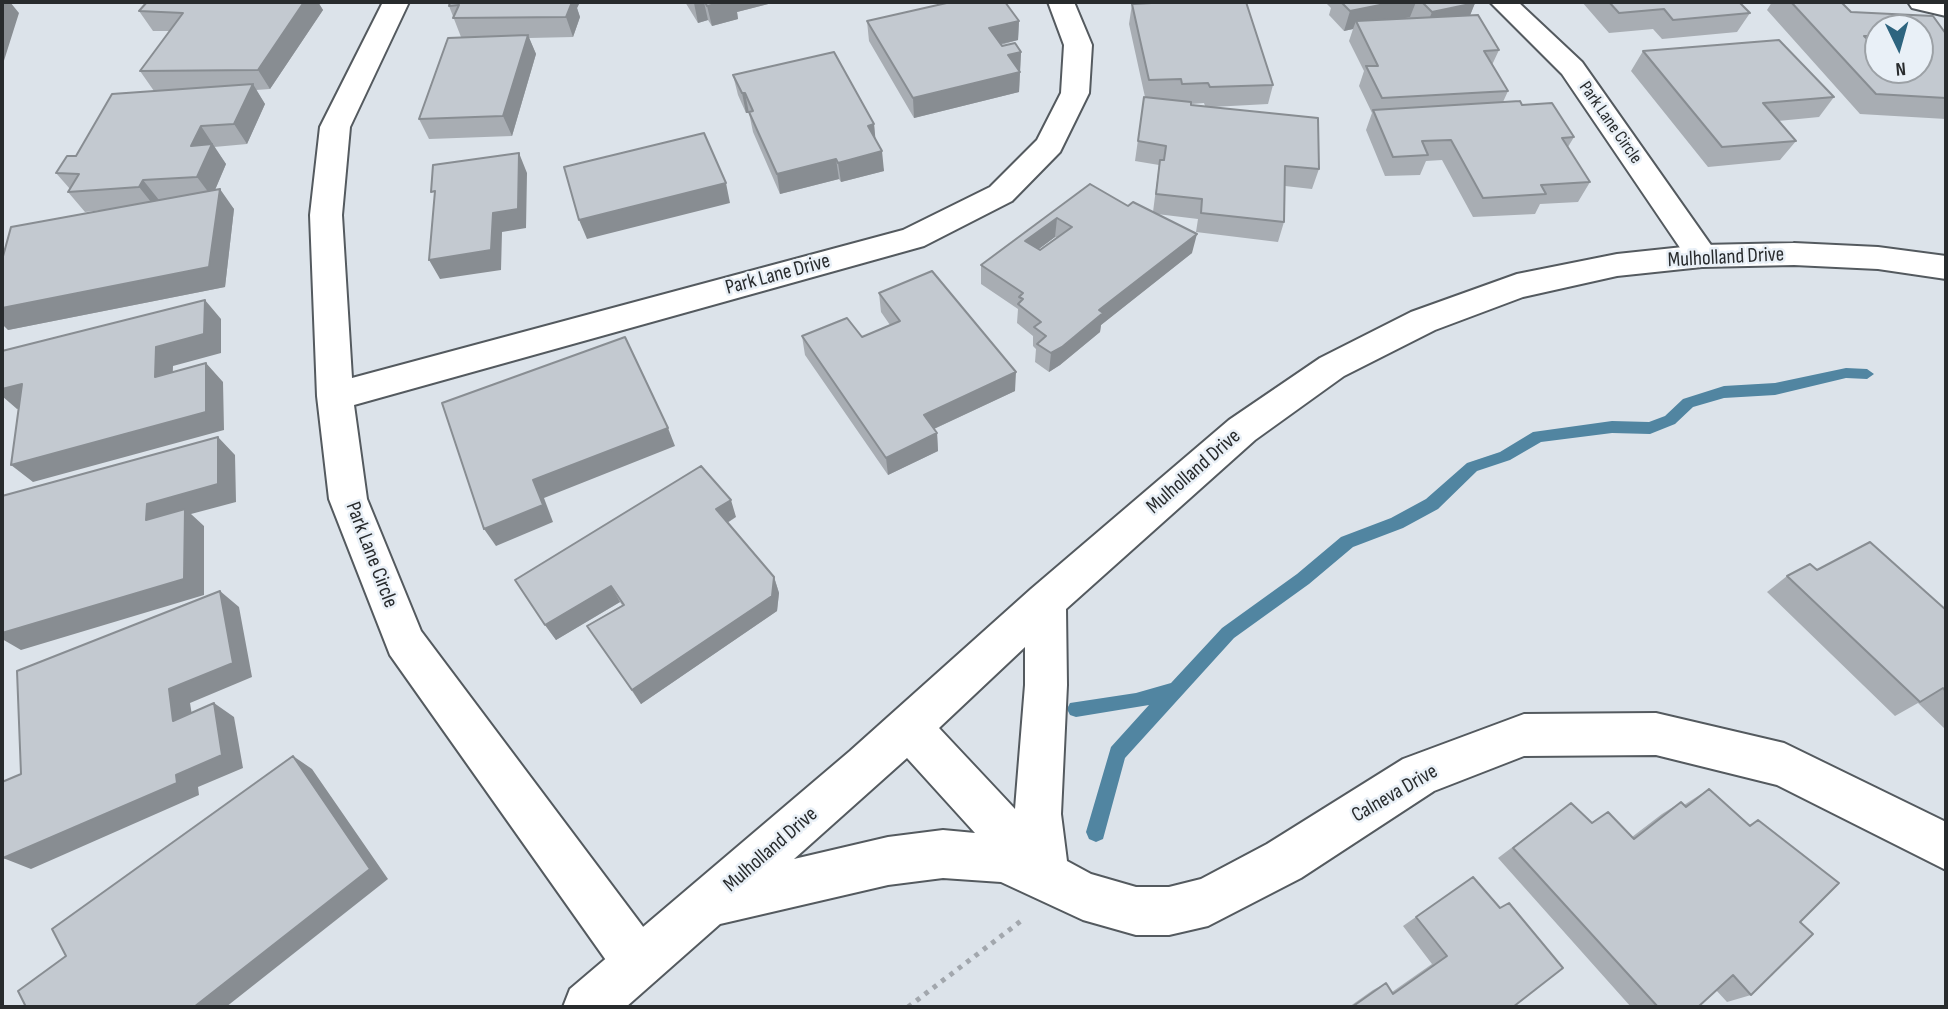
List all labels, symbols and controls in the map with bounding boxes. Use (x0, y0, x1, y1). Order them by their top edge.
north arrow (1864, 14, 1934, 84)
text: N (1895, 57, 1907, 80)
street label: Park Lane Circle (1574, 78, 1646, 168)
street label: Mulholland Drive (1667, 242, 1785, 274)
street label: Park Lane Drive (723, 249, 833, 301)
street label: Mulholland Drive (1142, 424, 1246, 520)
street label: Park Lane Circle (339, 499, 403, 611)
street label: Calneva Drive (1348, 759, 1442, 829)
street label: Mulholland Drive (719, 802, 823, 898)

